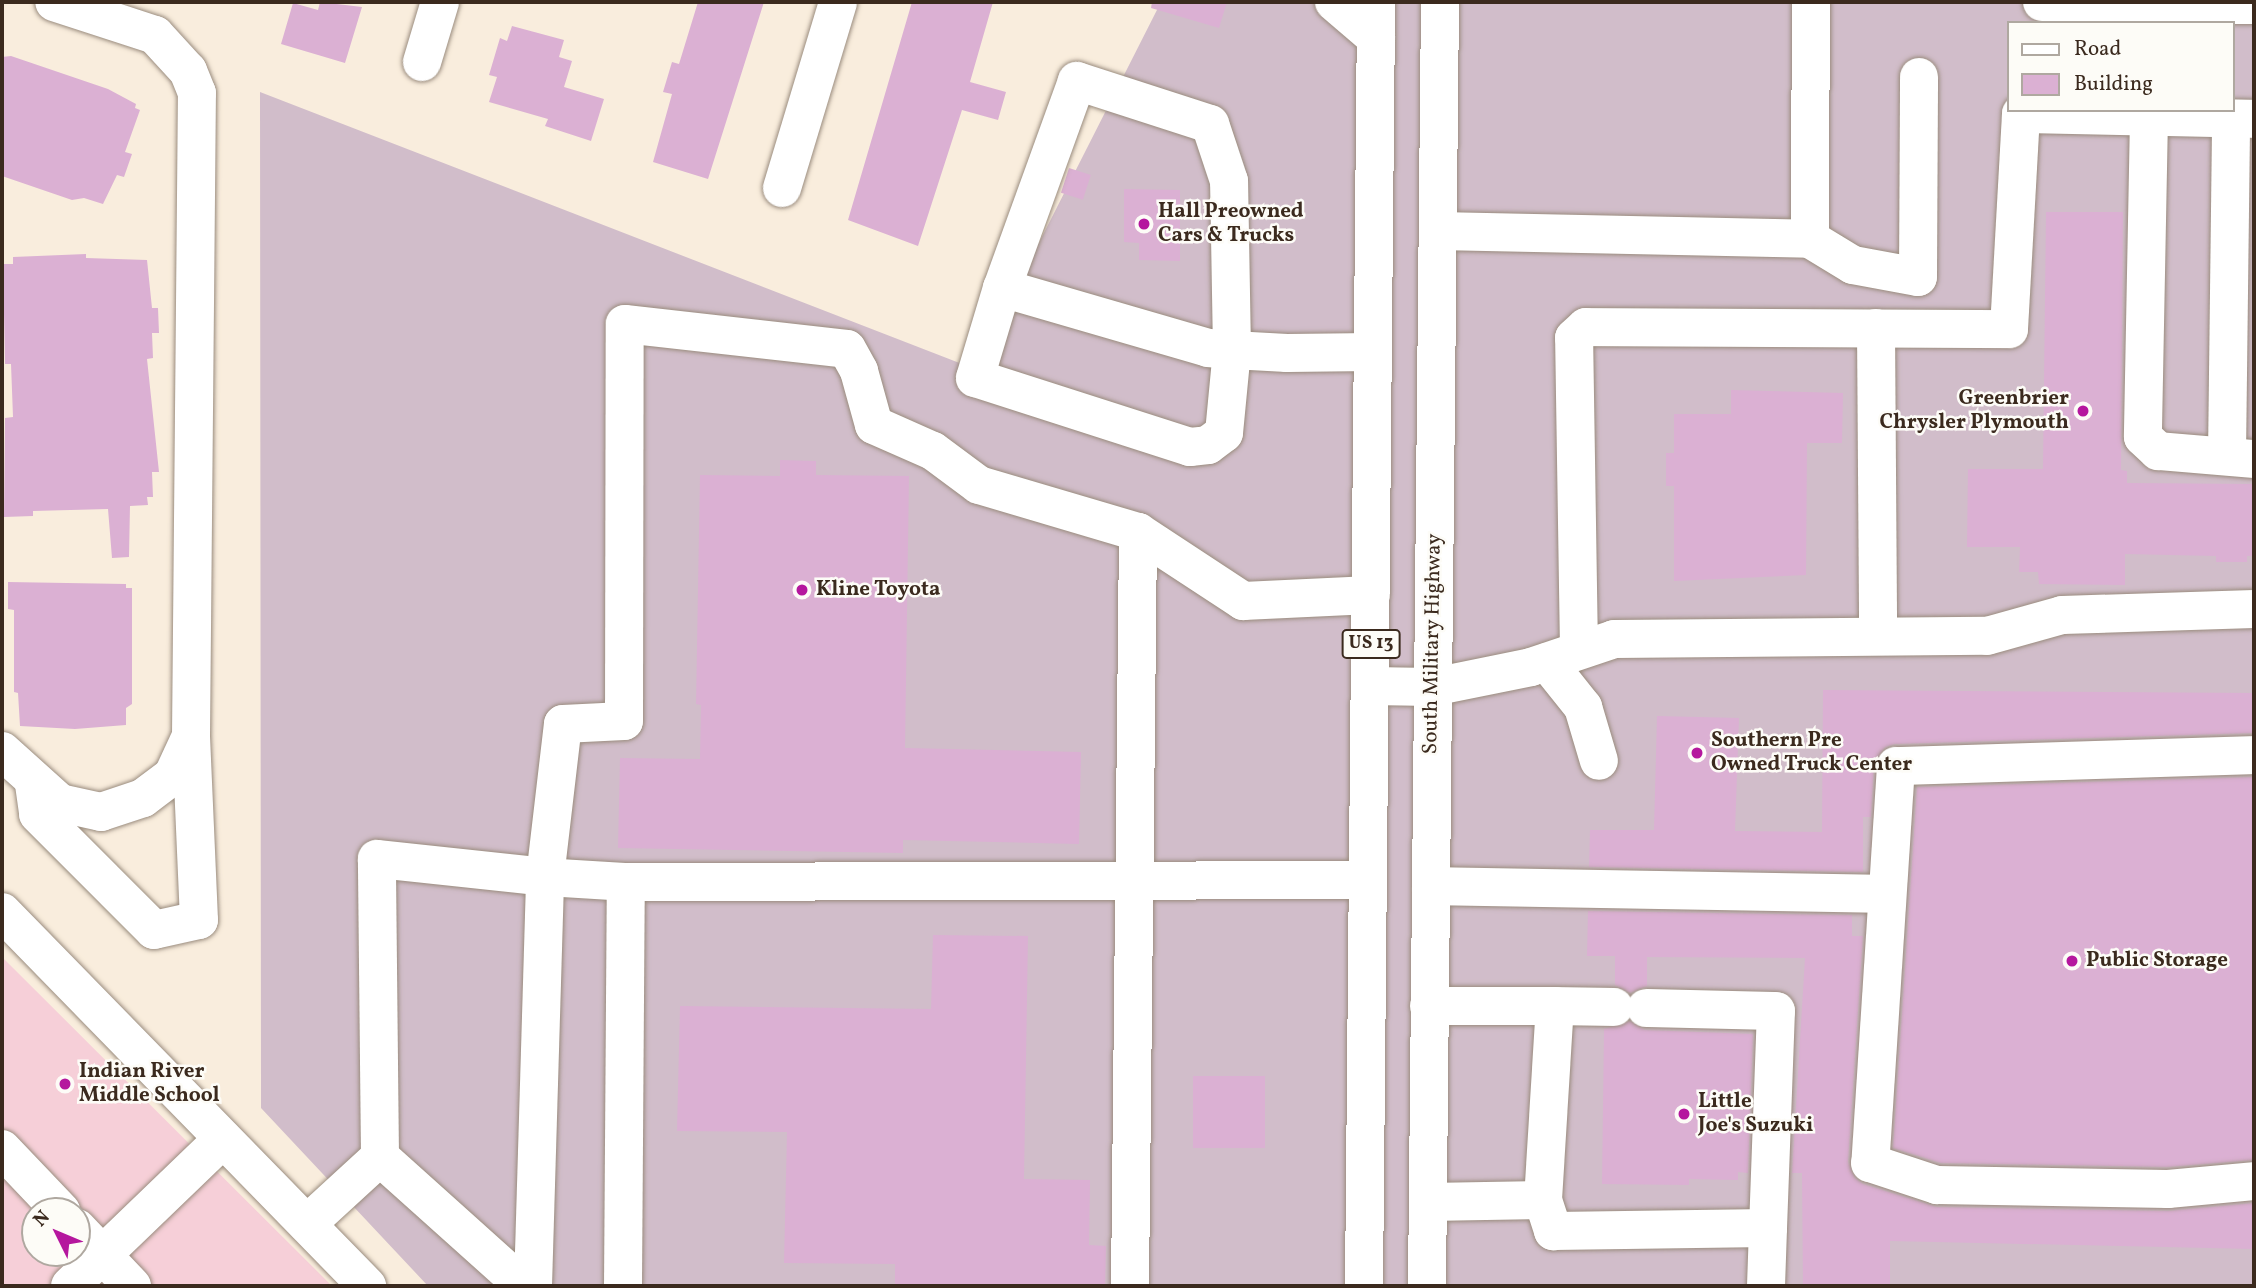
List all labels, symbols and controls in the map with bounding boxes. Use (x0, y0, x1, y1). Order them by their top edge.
legend (2008, 21, 2235, 112)
text: Road (2074, 35, 2121, 64)
text: Building (2074, 70, 2153, 99)
place label: Hall Preowned Cars & Trucks (1158, 199, 1304, 249)
marker: Hall Preowned Cars & Trucks (1136, 216, 1152, 232)
place label: Greenbrier Chrysler Plymouth (1880, 386, 2069, 436)
marker: Greenbrier Chrysler Plymouth (2075, 403, 2091, 419)
street label: South Military Highway (1418, 533, 1448, 755)
place label: Kline Toyota (816, 577, 941, 603)
marker: Kline Toyota (794, 582, 810, 598)
road number: US 13 (1341, 628, 1401, 660)
place label: Southern Pre Owned Truck Center (1711, 728, 1912, 778)
marker: Southern Pre Owned Truck Center (1689, 745, 1705, 761)
place label: Public Storage (2086, 948, 2228, 974)
marker: Public Storage (2064, 953, 2080, 969)
place label: Indian River Middle School (79, 1059, 220, 1109)
marker: Indian River Middle School (57, 1076, 73, 1092)
place label: Little Joe's Suzuki (1698, 1089, 1813, 1139)
marker: Little Joe's Suzuki (1676, 1106, 1692, 1122)
north arrow (21, 1197, 91, 1267)
text: N (28, 1205, 56, 1233)

